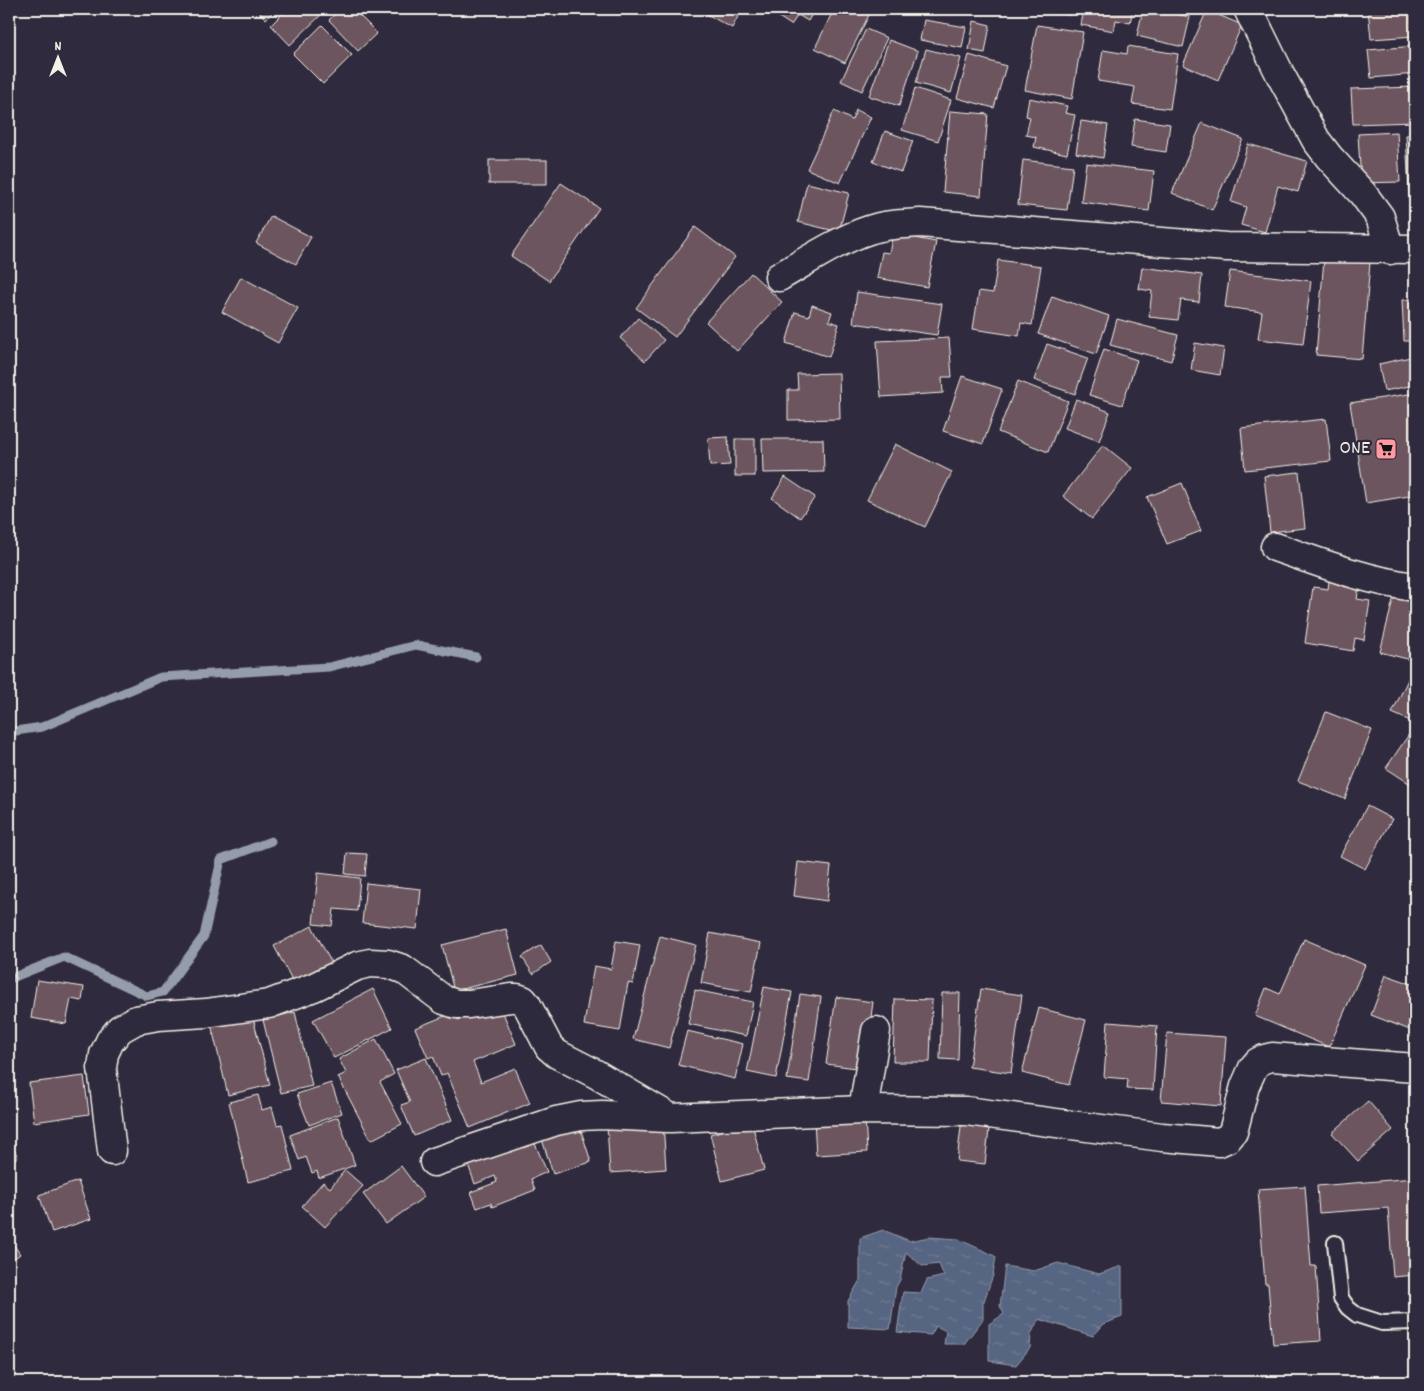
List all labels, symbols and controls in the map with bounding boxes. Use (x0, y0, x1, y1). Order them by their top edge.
north arrow (32, 32, 82, 82)
text: N (55, 37, 62, 57)
place label: ONE (1340, 435, 1370, 463)
supermarket icon: ONE (1374, 437, 1398, 461)

